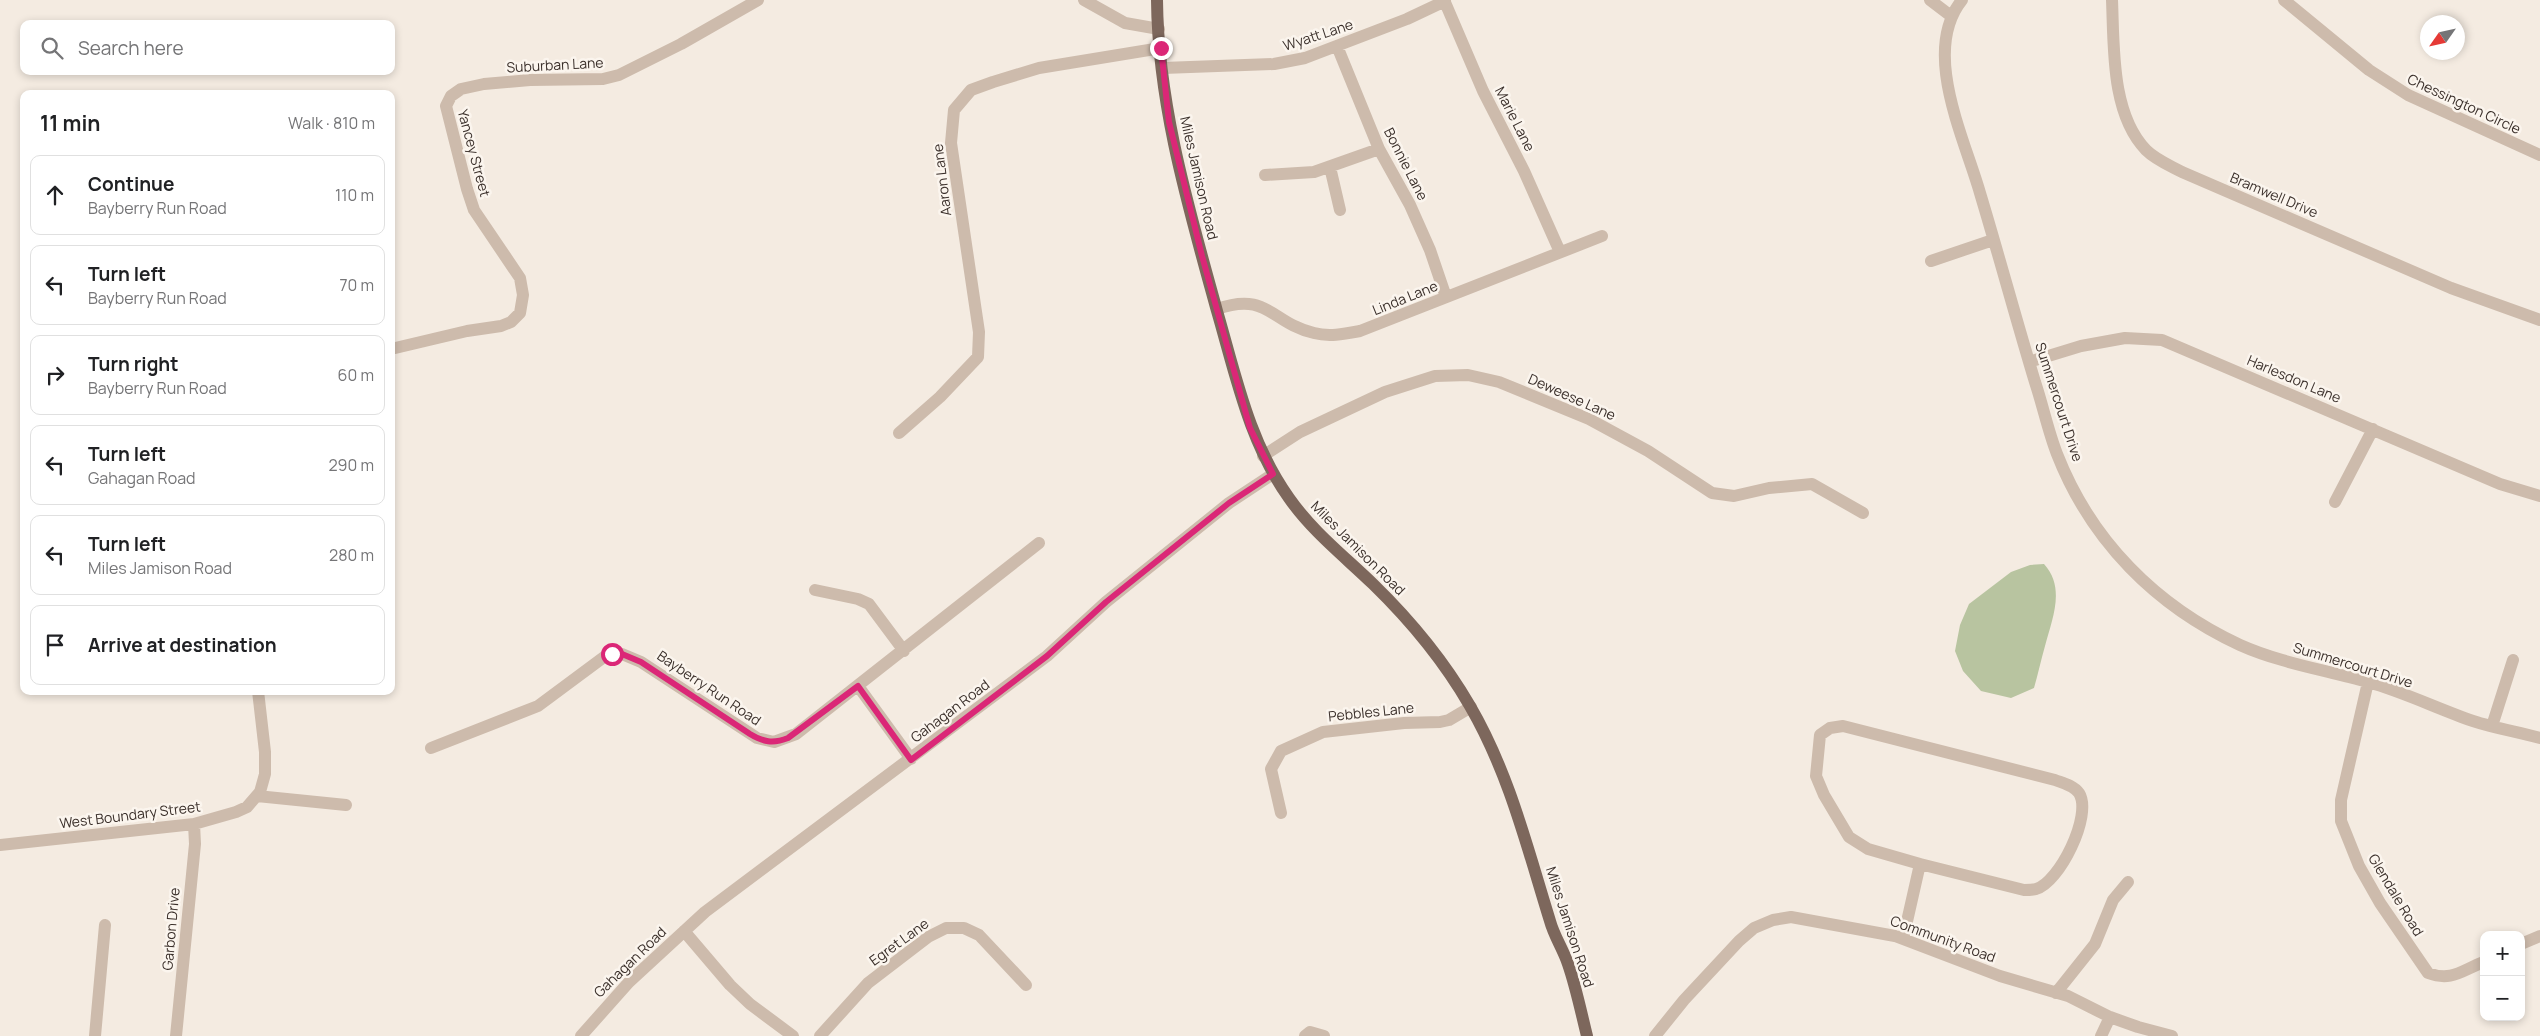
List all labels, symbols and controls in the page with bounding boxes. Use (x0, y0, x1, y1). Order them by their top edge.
street label: Wyatt Lane (1280, 14, 1355, 55)
north arrow (2420, 15, 2465, 60)
search box (20, 20, 395, 75)
icon: search (38, 34, 66, 62)
text: Search here (78, 35, 184, 61)
route end (1150, 37, 1173, 60)
street label: Suburban Lane (506, 52, 604, 77)
street label: Chessington Circle (2404, 69, 2524, 138)
street label: Marie Lane (1491, 83, 1540, 154)
street label: Yancey Street (454, 107, 495, 199)
text: 11 min (40, 109, 101, 137)
text: Walk · 810 m (288, 112, 375, 134)
street label: Miles Jamison Road (1176, 114, 1223, 241)
street label: Bonnie Lane (1380, 124, 1433, 203)
street label: Aaron Lane (928, 143, 955, 217)
street label: Bramwell Drive (2227, 167, 2321, 222)
text: Continue (88, 171, 174, 197)
icon: ahead (41, 181, 69, 209)
text: 110 m (335, 184, 374, 206)
text: Bayberry Run Road (88, 197, 227, 219)
text: Turn left (88, 261, 166, 287)
icon: left (41, 271, 69, 299)
text: 70 m (339, 274, 374, 296)
street label: Linda Lane (1369, 276, 1440, 319)
text: Bayberry Run Road (88, 287, 227, 309)
street label: Summercourt Drive (2031, 340, 2088, 464)
street label: Harlesdon Lane (2244, 350, 2344, 407)
text: Turn right (88, 351, 178, 377)
icon: right (41, 361, 69, 389)
text: 60 m (338, 364, 374, 386)
street label: Deweese Lane (1525, 369, 1619, 424)
text: Bayberry Run Road (88, 377, 227, 399)
text: Turn left (88, 441, 166, 467)
icon: left (41, 451, 69, 479)
text: 290 m (328, 454, 374, 476)
text: Gahagan Road (88, 467, 196, 489)
street label: Miles Jamison Road (1307, 496, 1410, 599)
text: Turn left (88, 531, 166, 557)
icon: left (41, 541, 69, 569)
text: 280 m (329, 544, 374, 566)
text: Miles Jamison Road (88, 557, 232, 579)
icon: arrive (41, 631, 69, 659)
text: Arrive at destination (88, 632, 277, 658)
street label: Summercourt Drive (2291, 637, 2415, 692)
route start (601, 643, 624, 666)
street label: Bayberry Run Road (654, 646, 765, 729)
street label: Gahagan Road (906, 675, 993, 747)
street label: Pebbles Lane (1327, 698, 1415, 725)
street label: West Boundary Street (58, 796, 202, 833)
street label: Glendale Road (2364, 850, 2428, 939)
street label: Miles Jamison Road (1542, 864, 1599, 990)
street label: Garbon Drive (157, 887, 184, 971)
street label: Community Road (1888, 911, 1998, 966)
street label: Egret Lane (865, 914, 932, 970)
street label: Gahagan Road (589, 922, 670, 1001)
map controls (2480, 931, 2525, 1021)
button: + (2480, 931, 2525, 976)
button: − (2480, 976, 2525, 1021)

